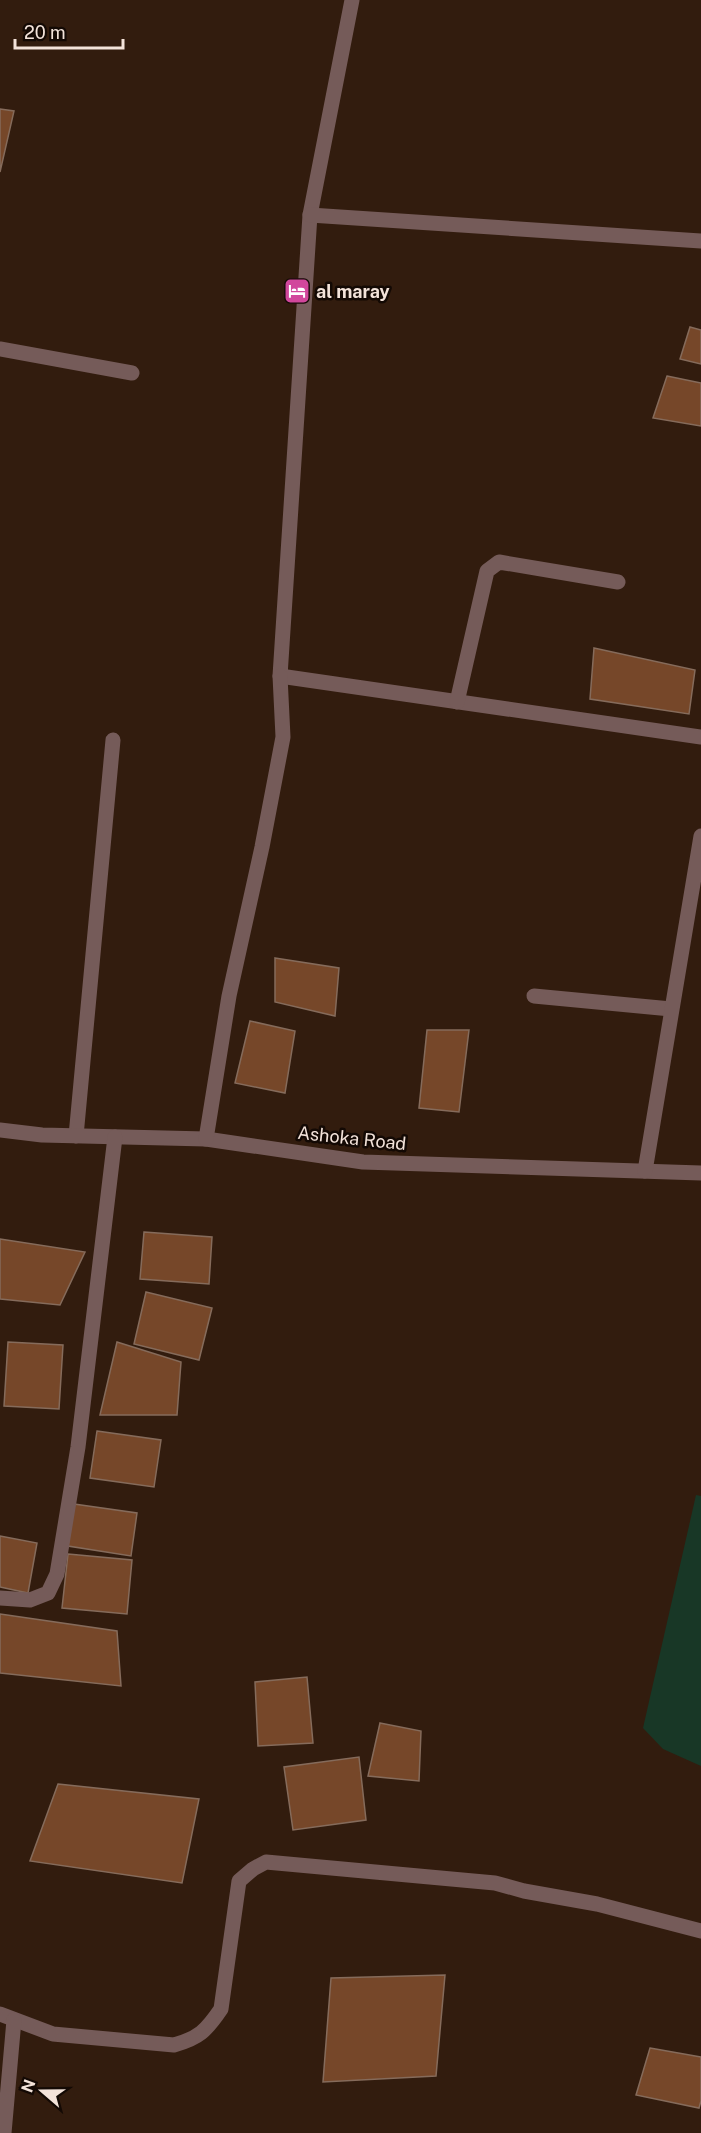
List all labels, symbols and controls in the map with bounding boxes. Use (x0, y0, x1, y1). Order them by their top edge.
scale bar (15, 12, 123, 50)
text: 20 m (24, 22, 66, 43)
hotel icon: al maray (282, 276, 312, 306)
place label: al maray (316, 281, 390, 302)
street label: Ashoka Road (297, 1122, 407, 1154)
north arrow (12, 2061, 72, 2121)
text: N (17, 2077, 39, 2095)

